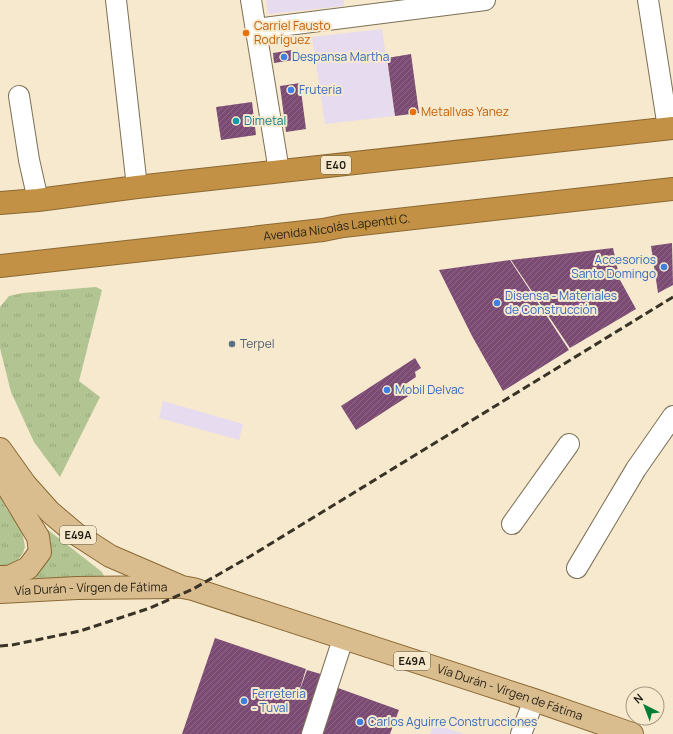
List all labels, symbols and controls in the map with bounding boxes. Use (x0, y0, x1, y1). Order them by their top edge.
place label: Carriel Fausto Rodríguez (254, 17, 330, 48)
marker: Carriel Fausto Rodríguez (241, 28, 251, 38)
place label: Despansa Martha (292, 48, 389, 65)
marker: Despansa Martha (279, 52, 289, 62)
place label: Fruteria (299, 81, 342, 98)
marker: Fruteria (286, 85, 296, 95)
place label: Metallvas Yanez (421, 103, 509, 120)
marker: Metallvas Yanez (408, 107, 418, 117)
place label: Dimetal (244, 112, 286, 129)
marker: Dimetal (231, 116, 241, 126)
road number: E40 (321, 156, 351, 174)
street label: Avenida Nicolás Lapentti C. (262, 210, 411, 245)
place label: Accesorios Santo Domingo (571, 251, 656, 282)
marker: Accesorios Santo Domingo (659, 262, 669, 272)
place label: Disensa - Materiales de Construcción (505, 287, 617, 318)
marker: Disensa - Materiales de Construcción (492, 298, 502, 308)
place label: Terpel (240, 335, 274, 352)
marker: Terpel (227, 339, 237, 349)
place label: Mobil Delvac (395, 381, 465, 398)
marker: Mobil Delvac (382, 385, 392, 395)
road number: E49A (60, 526, 96, 544)
street label: Vía Durán - Vírgen de Fátima (14, 578, 167, 599)
road number: E49A (394, 652, 430, 670)
street label: Vía Durán - Vírgen de Fátima (435, 660, 585, 724)
place label: Ferreteria - Tuval (252, 685, 306, 716)
north arrow (625, 686, 665, 726)
text: N (630, 690, 646, 706)
marker: Ferreteria - Tuval (239, 696, 249, 706)
place label: Carlos Aguirre Construcciones (368, 713, 537, 730)
marker: Carlos Aguirre Construcciones (355, 717, 365, 727)

